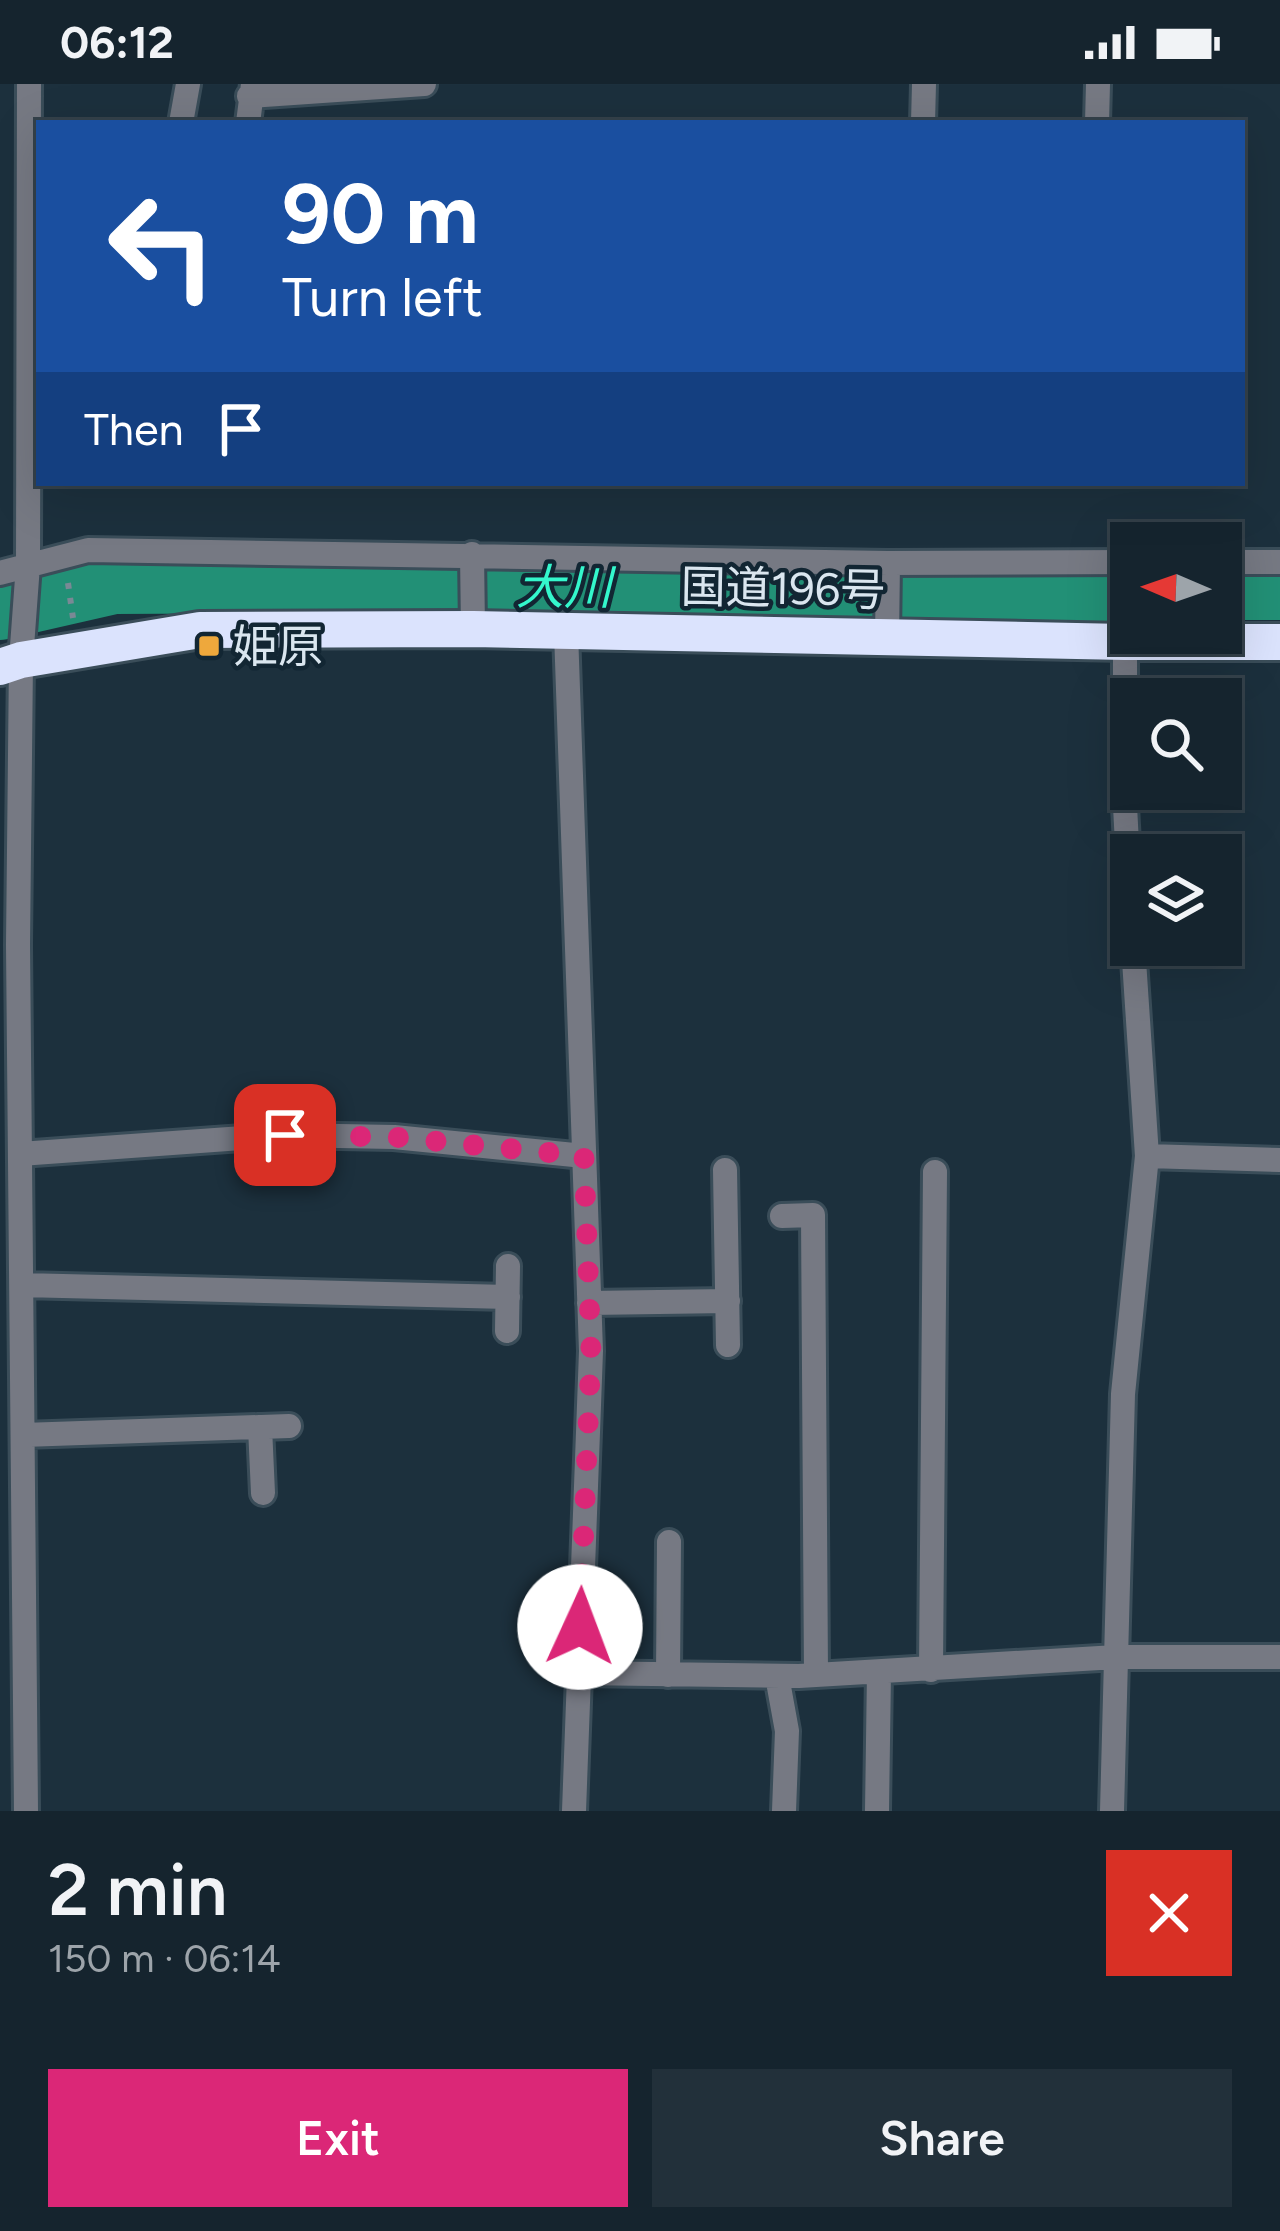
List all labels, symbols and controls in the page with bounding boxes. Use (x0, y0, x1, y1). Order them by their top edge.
text: 06:12 (60, 15, 174, 69)
text: 90 m (282, 163, 478, 264)
icon: left (84, 168, 240, 324)
text: Turn left (282, 265, 483, 330)
icon: arrive (208, 396, 274, 462)
text: Then (84, 402, 184, 456)
north arrow (1110, 522, 1242, 654)
map controls (1110, 522, 1242, 966)
water label: 大川 (516, 558, 617, 616)
street label: 国道196号 (680, 559, 886, 617)
place label: 姫原 (233, 619, 323, 673)
marker: 姫原 (196, 633, 222, 659)
button: search (1110, 678, 1242, 810)
button: layers (1110, 834, 1242, 966)
pin (234, 1084, 336, 1186)
icon: arrive (252, 1102, 318, 1168)
position arrow (517, 1564, 643, 1690)
text: 2 min (48, 1847, 227, 1933)
button: close (1106, 1850, 1232, 1976)
text: 150 m · 06:14 (48, 1935, 281, 1982)
button: Exit (48, 2069, 628, 2207)
button: Share (652, 2069, 1232, 2207)

